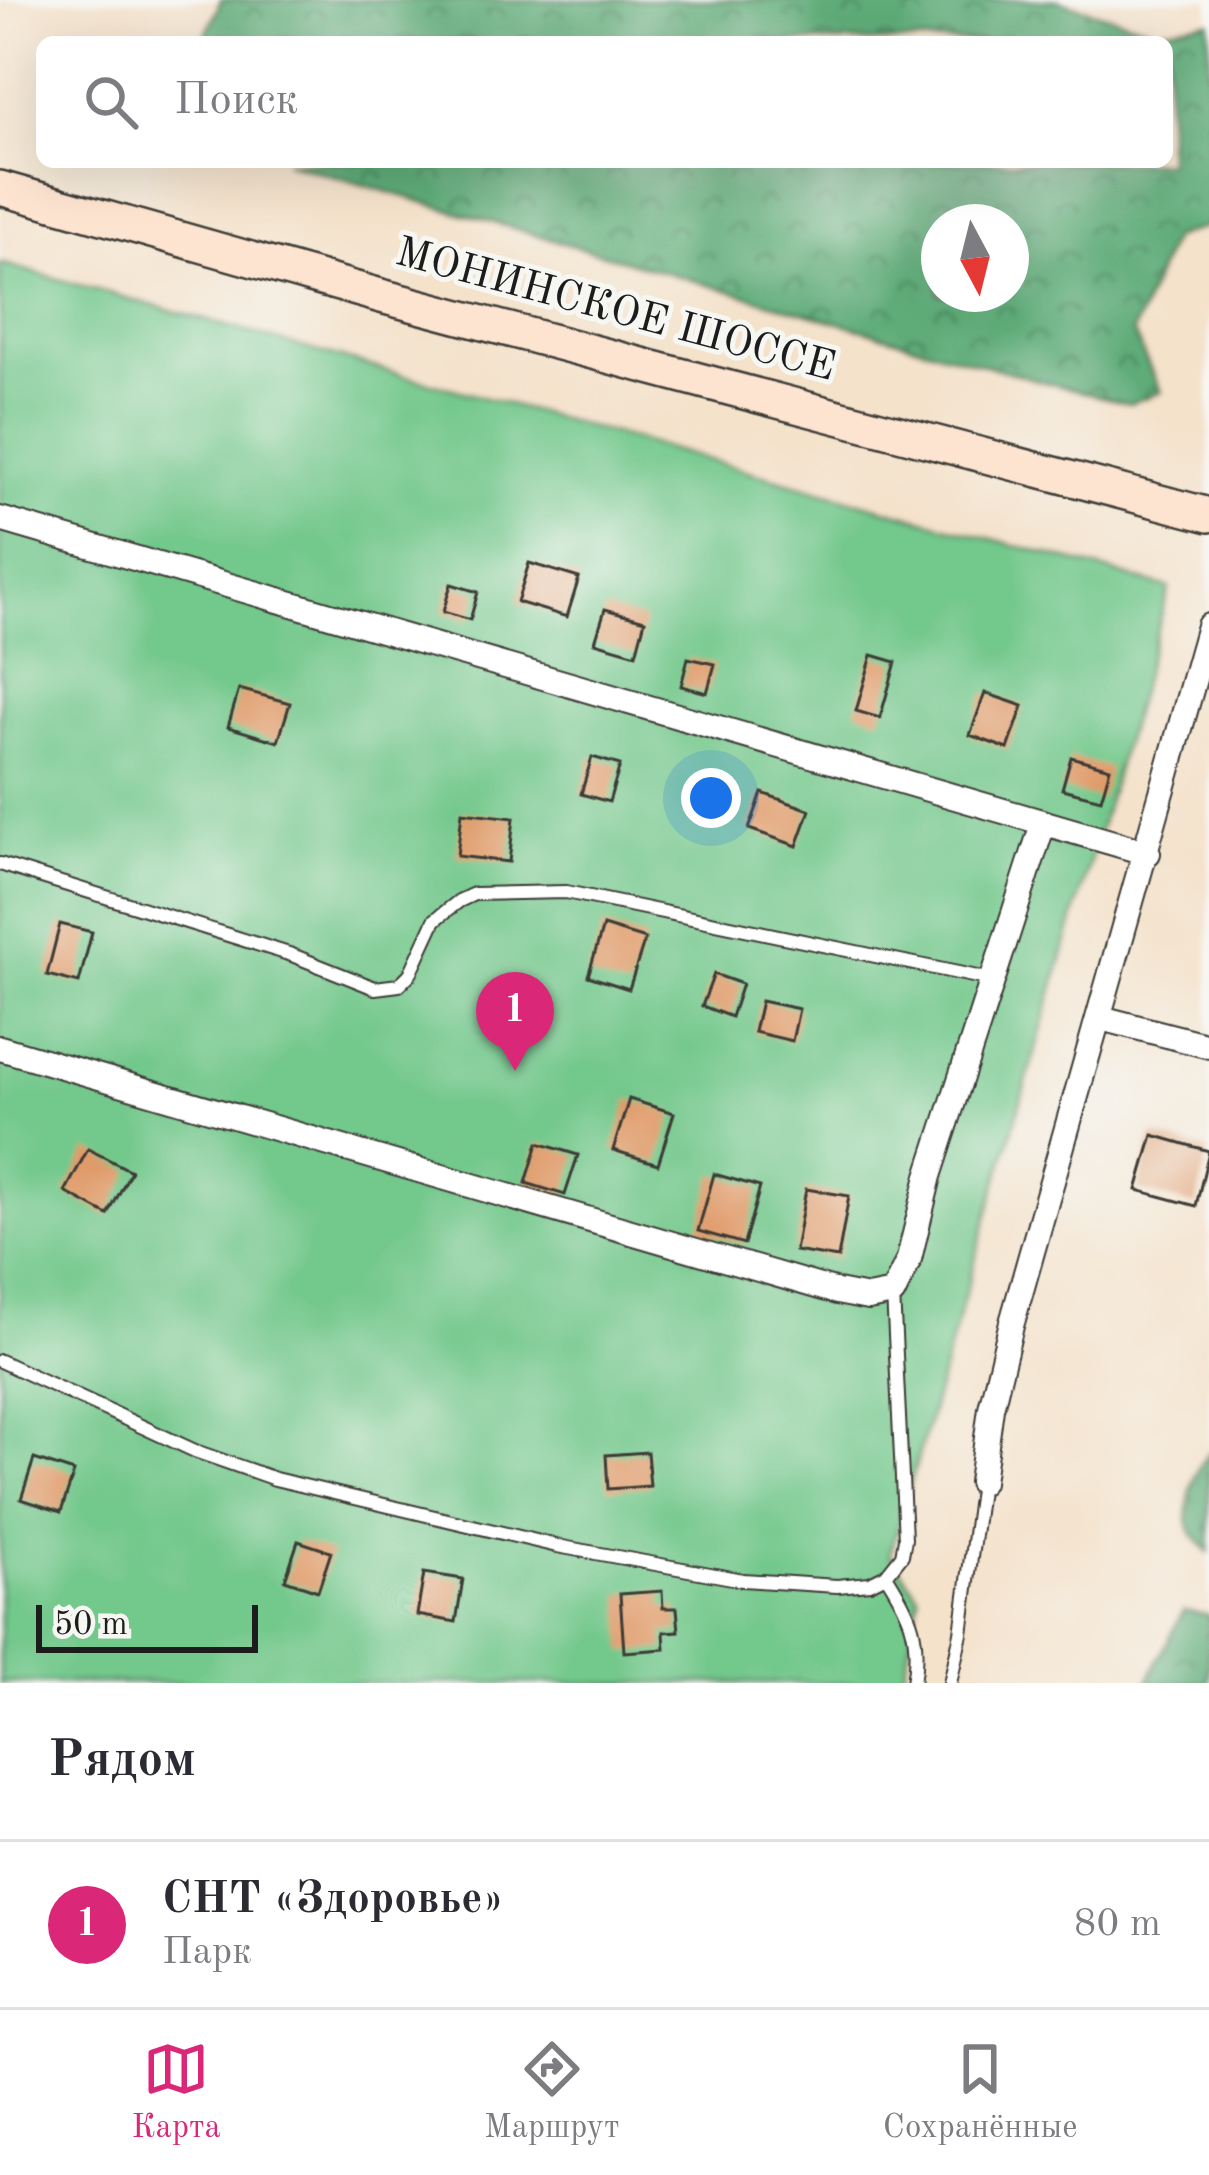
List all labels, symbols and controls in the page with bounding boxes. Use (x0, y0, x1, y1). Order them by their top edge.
search box (36, 36, 1173, 168)
icon: search (78, 69, 144, 135)
text: Поиск (174, 79, 298, 124)
north arrow (921, 204, 1029, 312)
street label: МОНИНСКОЕ ШОССЕ (391, 232, 839, 390)
your location (681, 768, 741, 828)
pin: 1 (476, 972, 554, 1071)
scale bar (36, 1599, 258, 1652)
text: 50 m (54, 1609, 128, 1642)
text: Рядом (48, 1736, 196, 1787)
text: СНТ «Здоровье» (162, 1878, 504, 1923)
text: 1 (76, 1905, 98, 1944)
text: 80 m (1074, 1905, 1161, 1944)
text: Парк (162, 1933, 252, 1972)
tab: Карта (132, 2036, 221, 2149)
tab: Маршрут (484, 2036, 620, 2149)
tab: Сохранённые (883, 2036, 1077, 2149)

